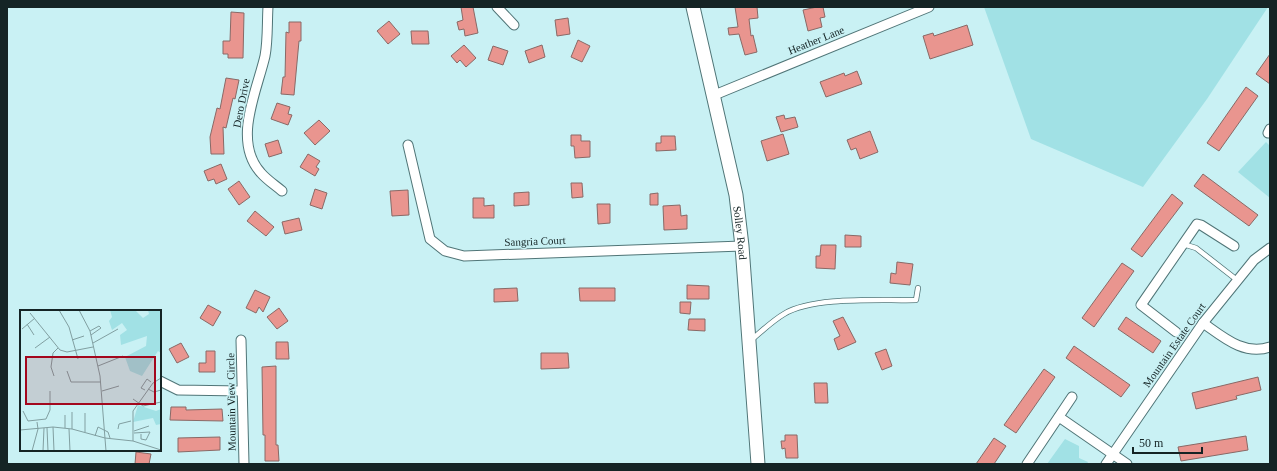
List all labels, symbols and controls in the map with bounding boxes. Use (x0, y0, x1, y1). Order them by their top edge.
street label: Heather Lane (786, 23, 846, 57)
street label: Dero Drive (230, 77, 252, 129)
street label: Solley Road (731, 205, 749, 261)
street label: Sangria Court (504, 234, 566, 248)
street label: Mountain Estate Court (1140, 301, 1208, 389)
inset map (20, 310, 161, 451)
street label: Mountain View Circle (224, 353, 238, 451)
scale bar (1133, 429, 1202, 455)
text: 50 m (1139, 436, 1164, 450)

